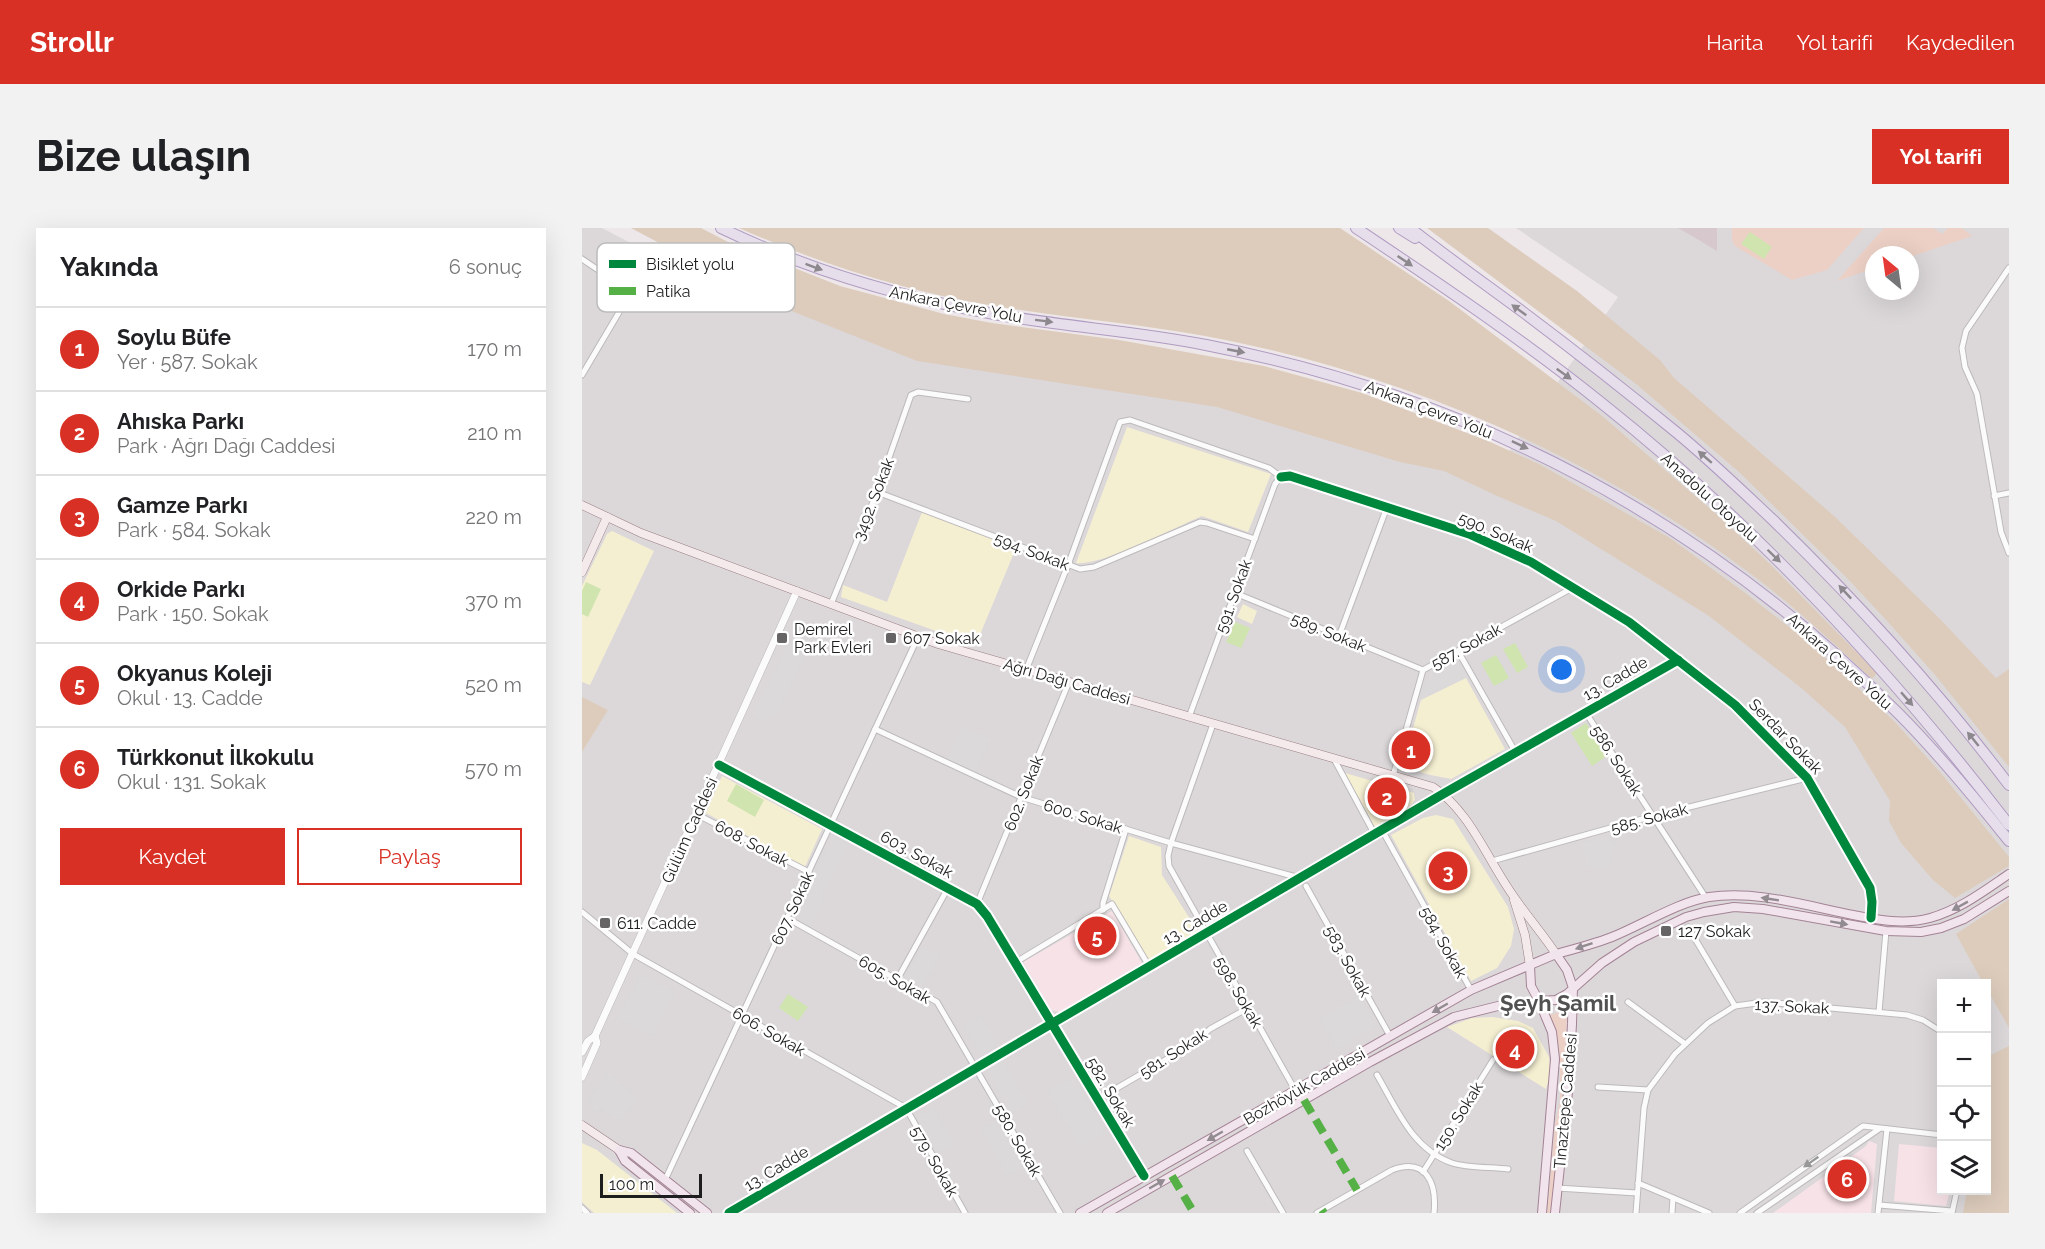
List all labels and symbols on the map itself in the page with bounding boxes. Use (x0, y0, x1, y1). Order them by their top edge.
legend (597, 243, 795, 312)
north arrow (1865, 246, 1919, 300)
text: Bisiklet yolu (646, 255, 734, 274)
one-way arrow (1397, 255, 1413, 266)
one-way arrow (805, 263, 823, 273)
text: Patika (646, 282, 691, 301)
street label: Ankara Çevre Yolu (888, 282, 1024, 327)
one-way arrow (1511, 304, 1526, 316)
one-way arrow (1034, 316, 1053, 326)
one-way arrow (1227, 347, 1246, 356)
one-way arrow (1555, 368, 1571, 380)
street label: Ankara Çevre Yolu (1362, 376, 1495, 443)
one-way arrow (1512, 441, 1529, 450)
street label: Anadolu Otoyolu (1657, 449, 1762, 546)
one-way arrow (1697, 450, 1712, 464)
street label: 3492. Sokak (849, 455, 898, 543)
street label: 590. Sokak (1455, 508, 1537, 557)
street label: 594. Sokak (992, 528, 1072, 575)
one-way arrow (1767, 549, 1781, 563)
street label: 591. Sokak (1211, 556, 1256, 636)
one-way arrow (1838, 586, 1852, 600)
street label: 589. Sokak (1288, 609, 1370, 656)
street label: Ankara Çevre Yolu (1783, 609, 1896, 714)
street label: 587. Sokak (1428, 619, 1505, 674)
place label: Demirel Park Evleri (794, 620, 872, 657)
place label: 607 Sokak (903, 629, 980, 648)
marker: Demirel Park Evleri (775, 631, 789, 645)
marker: 607 Sokak (884, 631, 898, 645)
street label: 13. Cadde (1580, 652, 1651, 705)
street label: Ağrı Dağı Caddesi (1001, 654, 1133, 709)
your location (1547, 655, 1576, 684)
one-way arrow (1900, 691, 1913, 706)
street label: Serdar Sokak (1745, 695, 1827, 778)
street label: 586. Sokak (1587, 722, 1647, 799)
pin: 1 (1392, 728, 1430, 772)
one-way arrow (1967, 731, 1980, 747)
street label: 602. Sokak (1000, 752, 1047, 834)
street label: Gülüm Caddesi (658, 774, 721, 886)
pin: 2 (1368, 774, 1406, 820)
street label: 600. Sokak (1041, 796, 1125, 838)
street label: 585. Sokak (1609, 799, 1690, 838)
street label: 608. Sokak (712, 816, 792, 871)
street label: 603. Sokak (877, 827, 957, 882)
pin: 3 (1428, 848, 1468, 894)
street label: 607. Sokak (767, 868, 818, 948)
one-way arrow (1760, 894, 1779, 903)
street label: 13. Cadde (1160, 896, 1231, 949)
one-way arrow (1952, 900, 1968, 911)
street label: 584. Sokak (1416, 903, 1471, 982)
place label: 611. Cadde (617, 914, 696, 933)
pin: 5 (1078, 914, 1116, 958)
marker: 611. Cadde (598, 916, 612, 930)
one-way arrow (1829, 919, 1848, 928)
street label: 583. Sokak (1320, 922, 1375, 1001)
place label: 127 Sokak (1678, 922, 1751, 941)
marker: 127 Sokak (1659, 924, 1673, 938)
one-way arrow (1575, 941, 1593, 951)
street label: 605. Sokak (855, 951, 935, 1008)
street label: 598. Sokak (1210, 953, 1267, 1032)
district label: Şeyh Şamil (1500, 990, 1617, 1016)
street label: 137. Sokak (1754, 995, 1830, 1018)
street label: 606. Sokak (729, 1003, 809, 1060)
one-way arrow (1432, 1003, 1448, 1014)
street label: 581. Sokak (1136, 1024, 1211, 1082)
pin: 4 (1496, 1026, 1534, 1072)
street label: Tınaztepe Caddesi (1550, 1032, 1581, 1170)
street label: Bozhöyük Caddesi (1240, 1044, 1368, 1129)
street label: 582. Sokak (1082, 1054, 1139, 1131)
street label: 150. Sokak (1430, 1078, 1487, 1154)
street label: 580. Sokak (989, 1101, 1046, 1180)
street label: 579. Sokak (907, 1122, 963, 1200)
one-way arrow (1207, 1131, 1224, 1141)
street label: 13. Cadde (741, 1142, 812, 1195)
one-way arrow (1804, 1156, 1820, 1168)
pin: 6 (1828, 1156, 1866, 1202)
scale bar (600, 1171, 702, 1198)
one-way arrow (1149, 1179, 1166, 1189)

